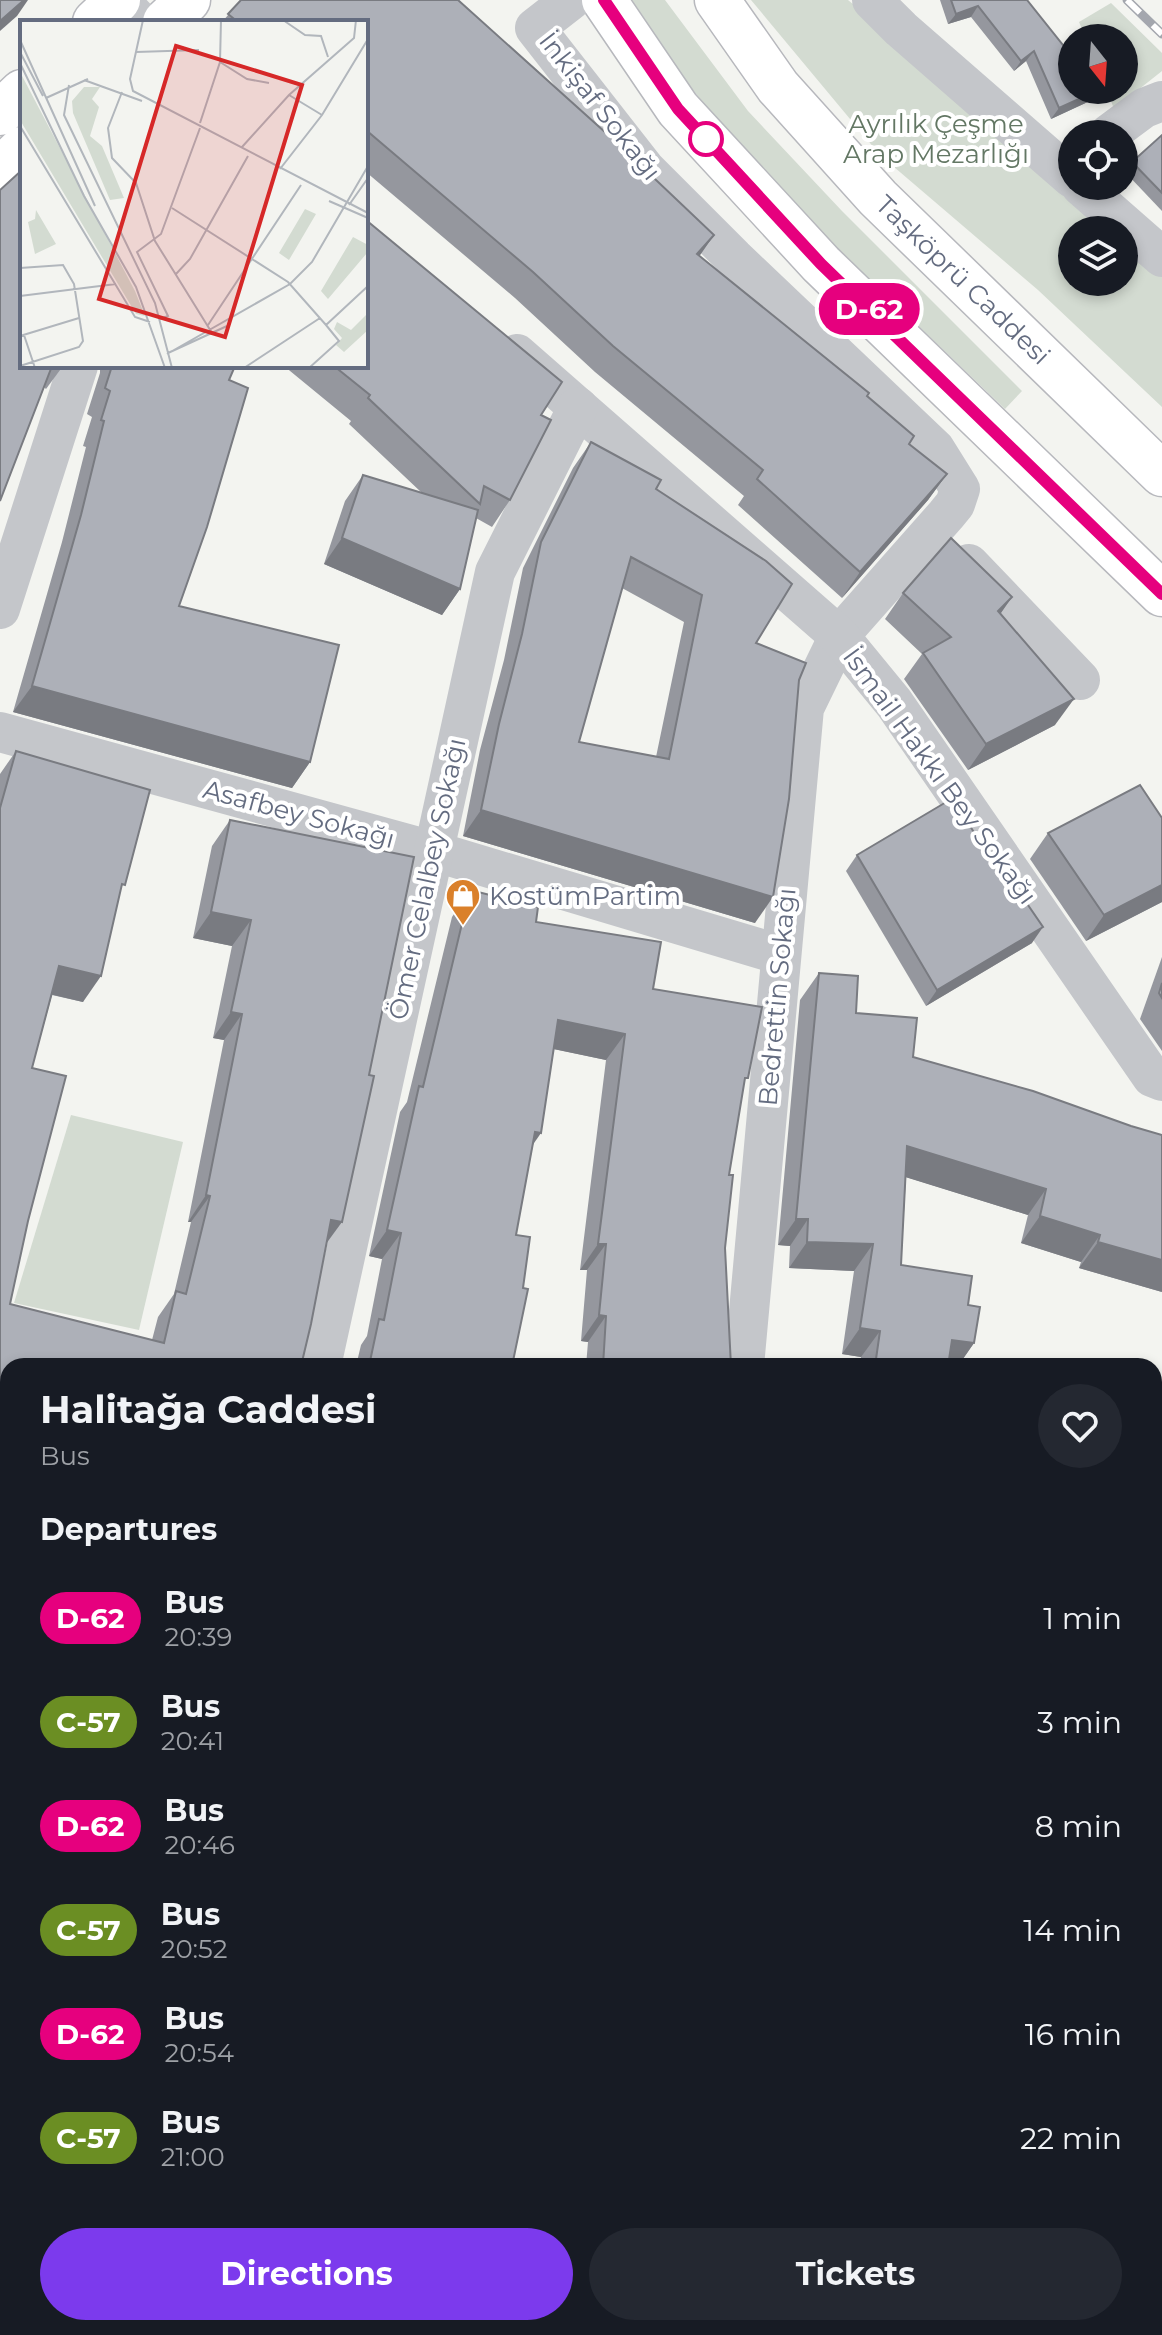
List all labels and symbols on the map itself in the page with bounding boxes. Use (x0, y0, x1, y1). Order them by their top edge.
inset map (20, 20, 368, 368)
north arrow (1058, 24, 1138, 104)
street label: İnkişaf Sokağı (532, 25, 668, 187)
park label: Ayrılık Çeşme Arap Mezarlığı (843, 108, 1029, 170)
unlabelled marker (689, 122, 723, 156)
street label: Taşköprü Caddesi (869, 189, 1057, 371)
line badge: D-62 (813, 283, 925, 335)
street label: İsmail Hakkı Bey Sokağı (836, 642, 1044, 910)
street label: Ömer Celalbey Sokağı (382, 735, 472, 1023)
street label: Asafbey Sokağı (200, 773, 398, 855)
shop icon: KostümPartim (444, 877, 482, 927)
place label: KostümPartim (489, 880, 681, 912)
street label: Bedrettin Sokağı (752, 887, 802, 1107)

